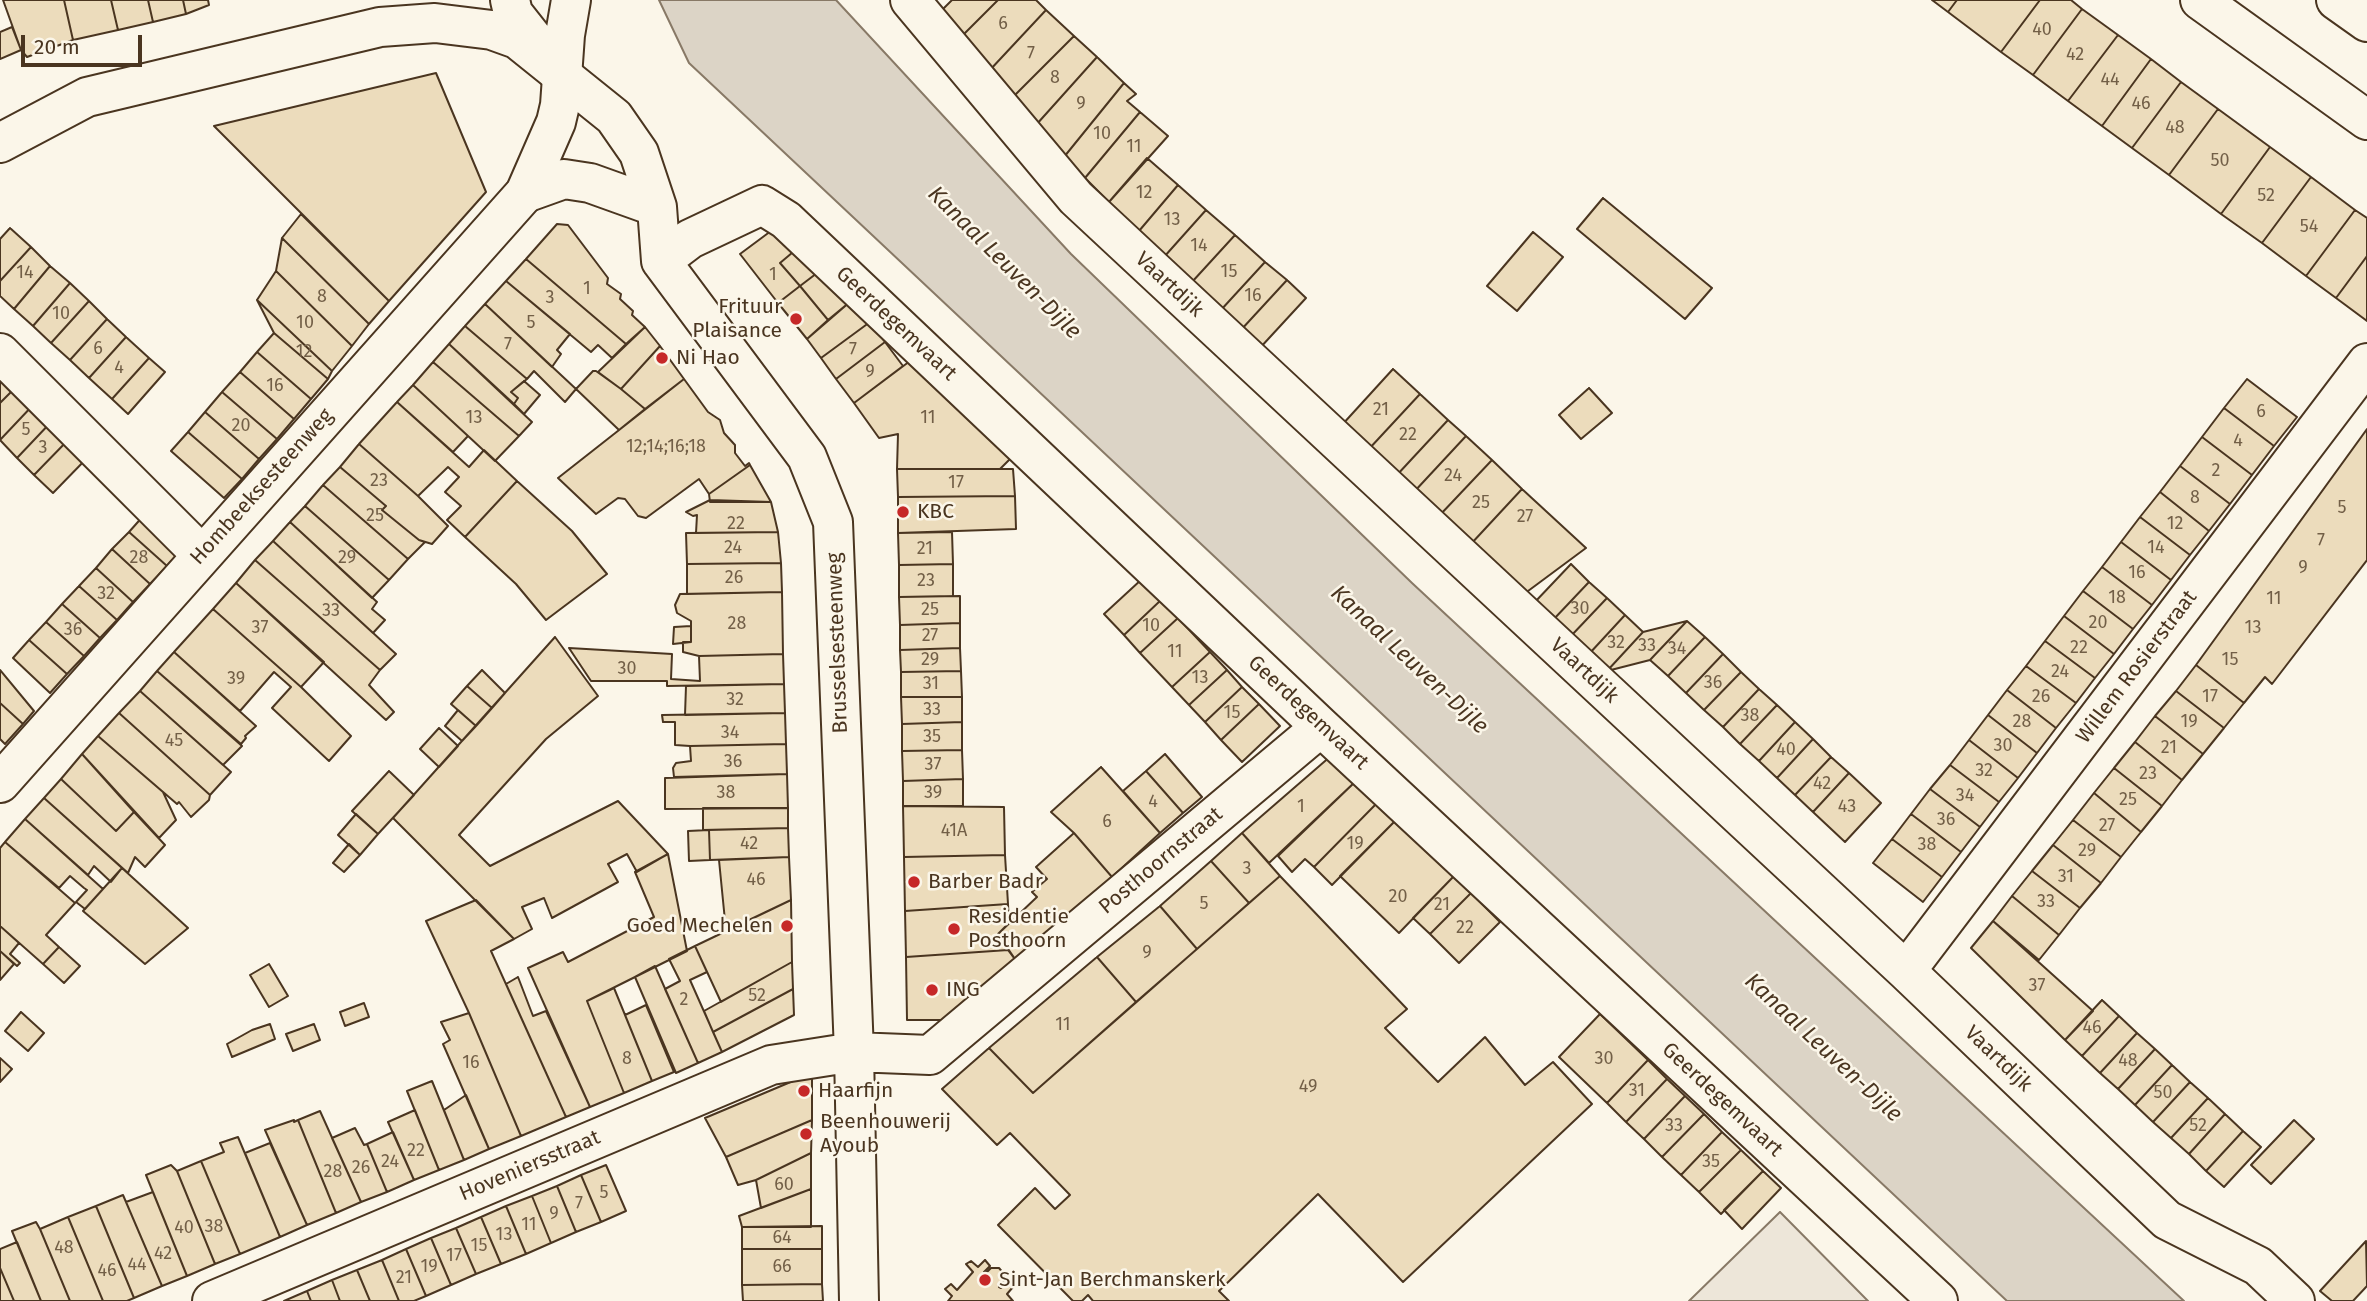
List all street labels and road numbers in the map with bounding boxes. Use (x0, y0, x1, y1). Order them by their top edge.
street label: Vaartdijk (1130, 247, 1208, 323)
street label: Geerdegemvaart (830, 262, 962, 386)
street label: Hombeeksesteenweg (185, 404, 339, 570)
street label: Brusselsesteenweg (822, 552, 854, 734)
street label: Willem Rosierstraat (2071, 585, 2203, 749)
street label: Vaartdijk (1545, 633, 1623, 709)
street label: Geerdegemvaart (1242, 651, 1374, 775)
street label: Posthoornstraat (1094, 802, 1228, 920)
street label: Vaartdijk (1959, 1021, 2037, 1097)
street label: Geerdegemvaart (1656, 1038, 1788, 1162)
street label: Hoveniersstraat (456, 1125, 604, 1207)

